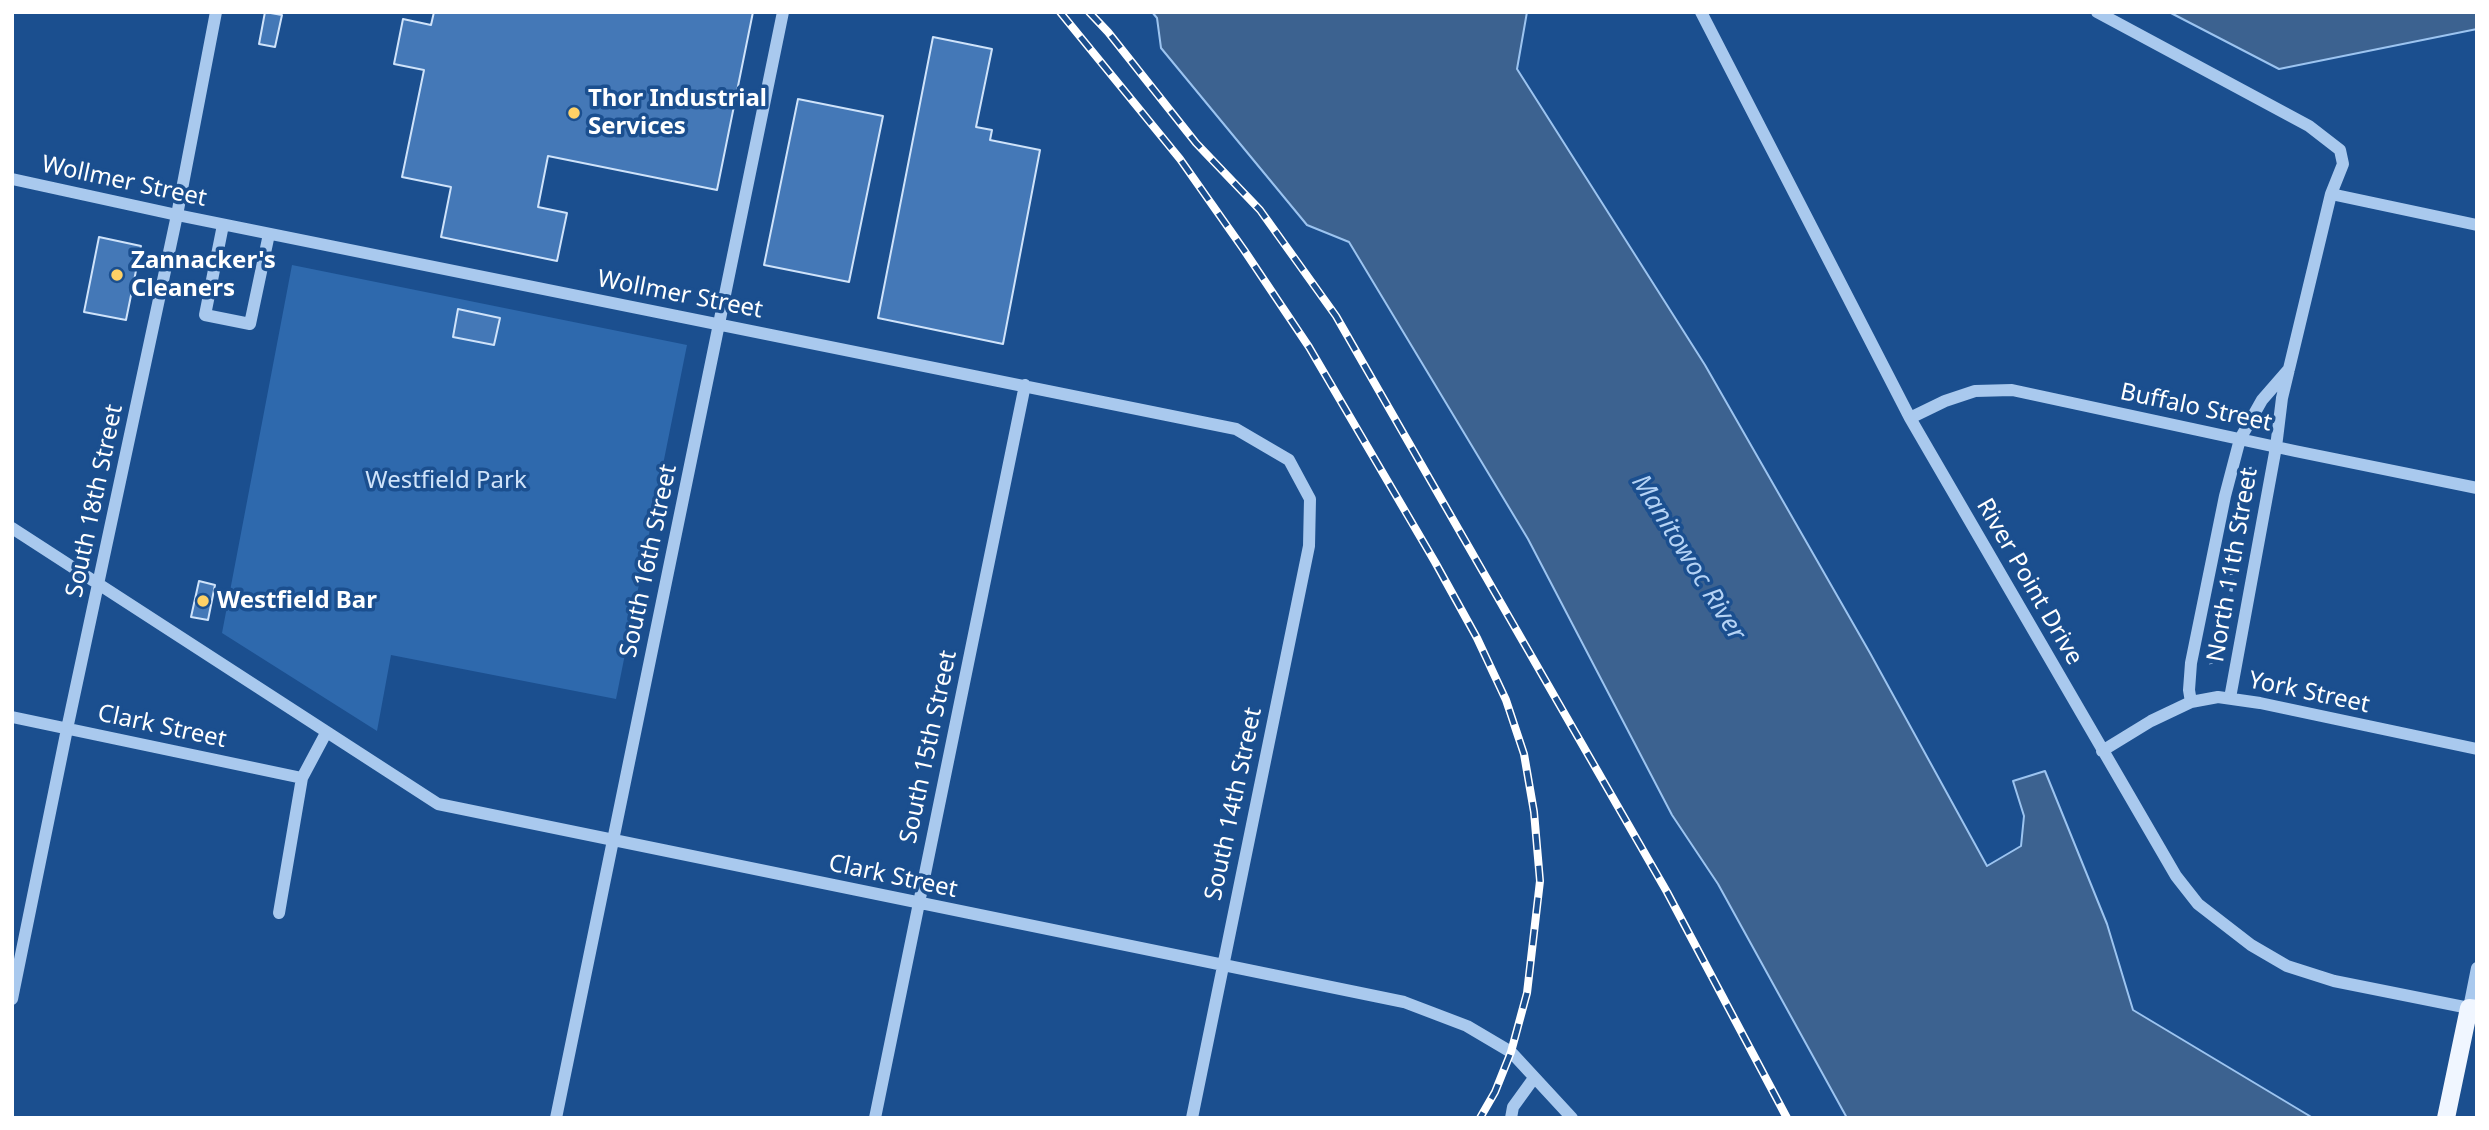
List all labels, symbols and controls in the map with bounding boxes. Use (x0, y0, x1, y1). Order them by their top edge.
place label: Thor Industrial Services (588, 85, 767, 141)
marker: Thor Industrial Services (566, 105, 582, 121)
street label: Wollmer Street (39, 150, 209, 214)
place label: Zannacker's Cleaners (131, 247, 276, 303)
street label: Wollmer Street (595, 265, 765, 325)
marker: Zannacker's Cleaners (109, 267, 125, 283)
street label: Buffalo Street (2118, 378, 2274, 438)
street label: South 18th Street (60, 402, 130, 600)
street label: South 16th Street (614, 462, 684, 660)
street label: North 11th Street (2202, 466, 2264, 664)
park label: Westfield Park (365, 467, 527, 495)
water label: Manitowoc River (1624, 469, 1752, 647)
street label: River Point Drive (1970, 494, 2088, 670)
place label: Westfield Bar (217, 587, 377, 615)
marker: Westfield Bar (195, 593, 211, 609)
street label: South 15th Street (894, 648, 964, 846)
street label: York Street (2246, 666, 2372, 720)
street label: Clark Street (95, 699, 229, 755)
street label: South 14th Street (1199, 705, 1269, 903)
street label: Clark Street (826, 849, 960, 905)

